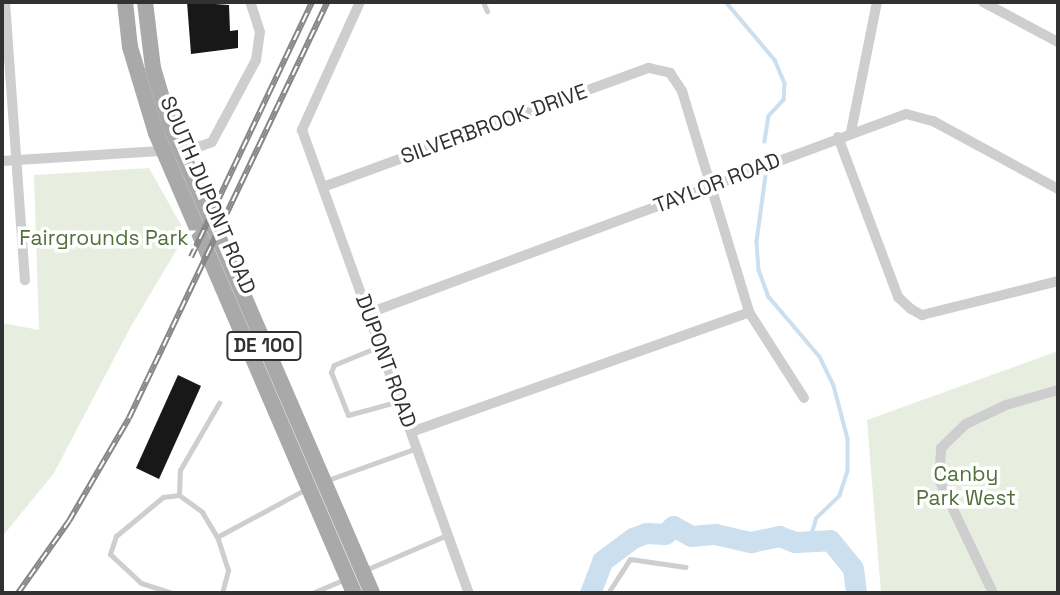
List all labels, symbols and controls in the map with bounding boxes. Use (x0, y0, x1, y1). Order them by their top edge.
street label: SILVERBROOK DRIVE (397, 79, 591, 169)
street label: SOUTH DUPONT ROAD (155, 92, 261, 298)
street label: TAYLOR ROAD (650, 147, 784, 219)
park label: Fairgrounds Park (19, 225, 189, 251)
street label: DUPONT ROAD (350, 291, 422, 431)
road number: DE 100 (226, 330, 302, 362)
park label: Canby Park West (916, 461, 1016, 511)

